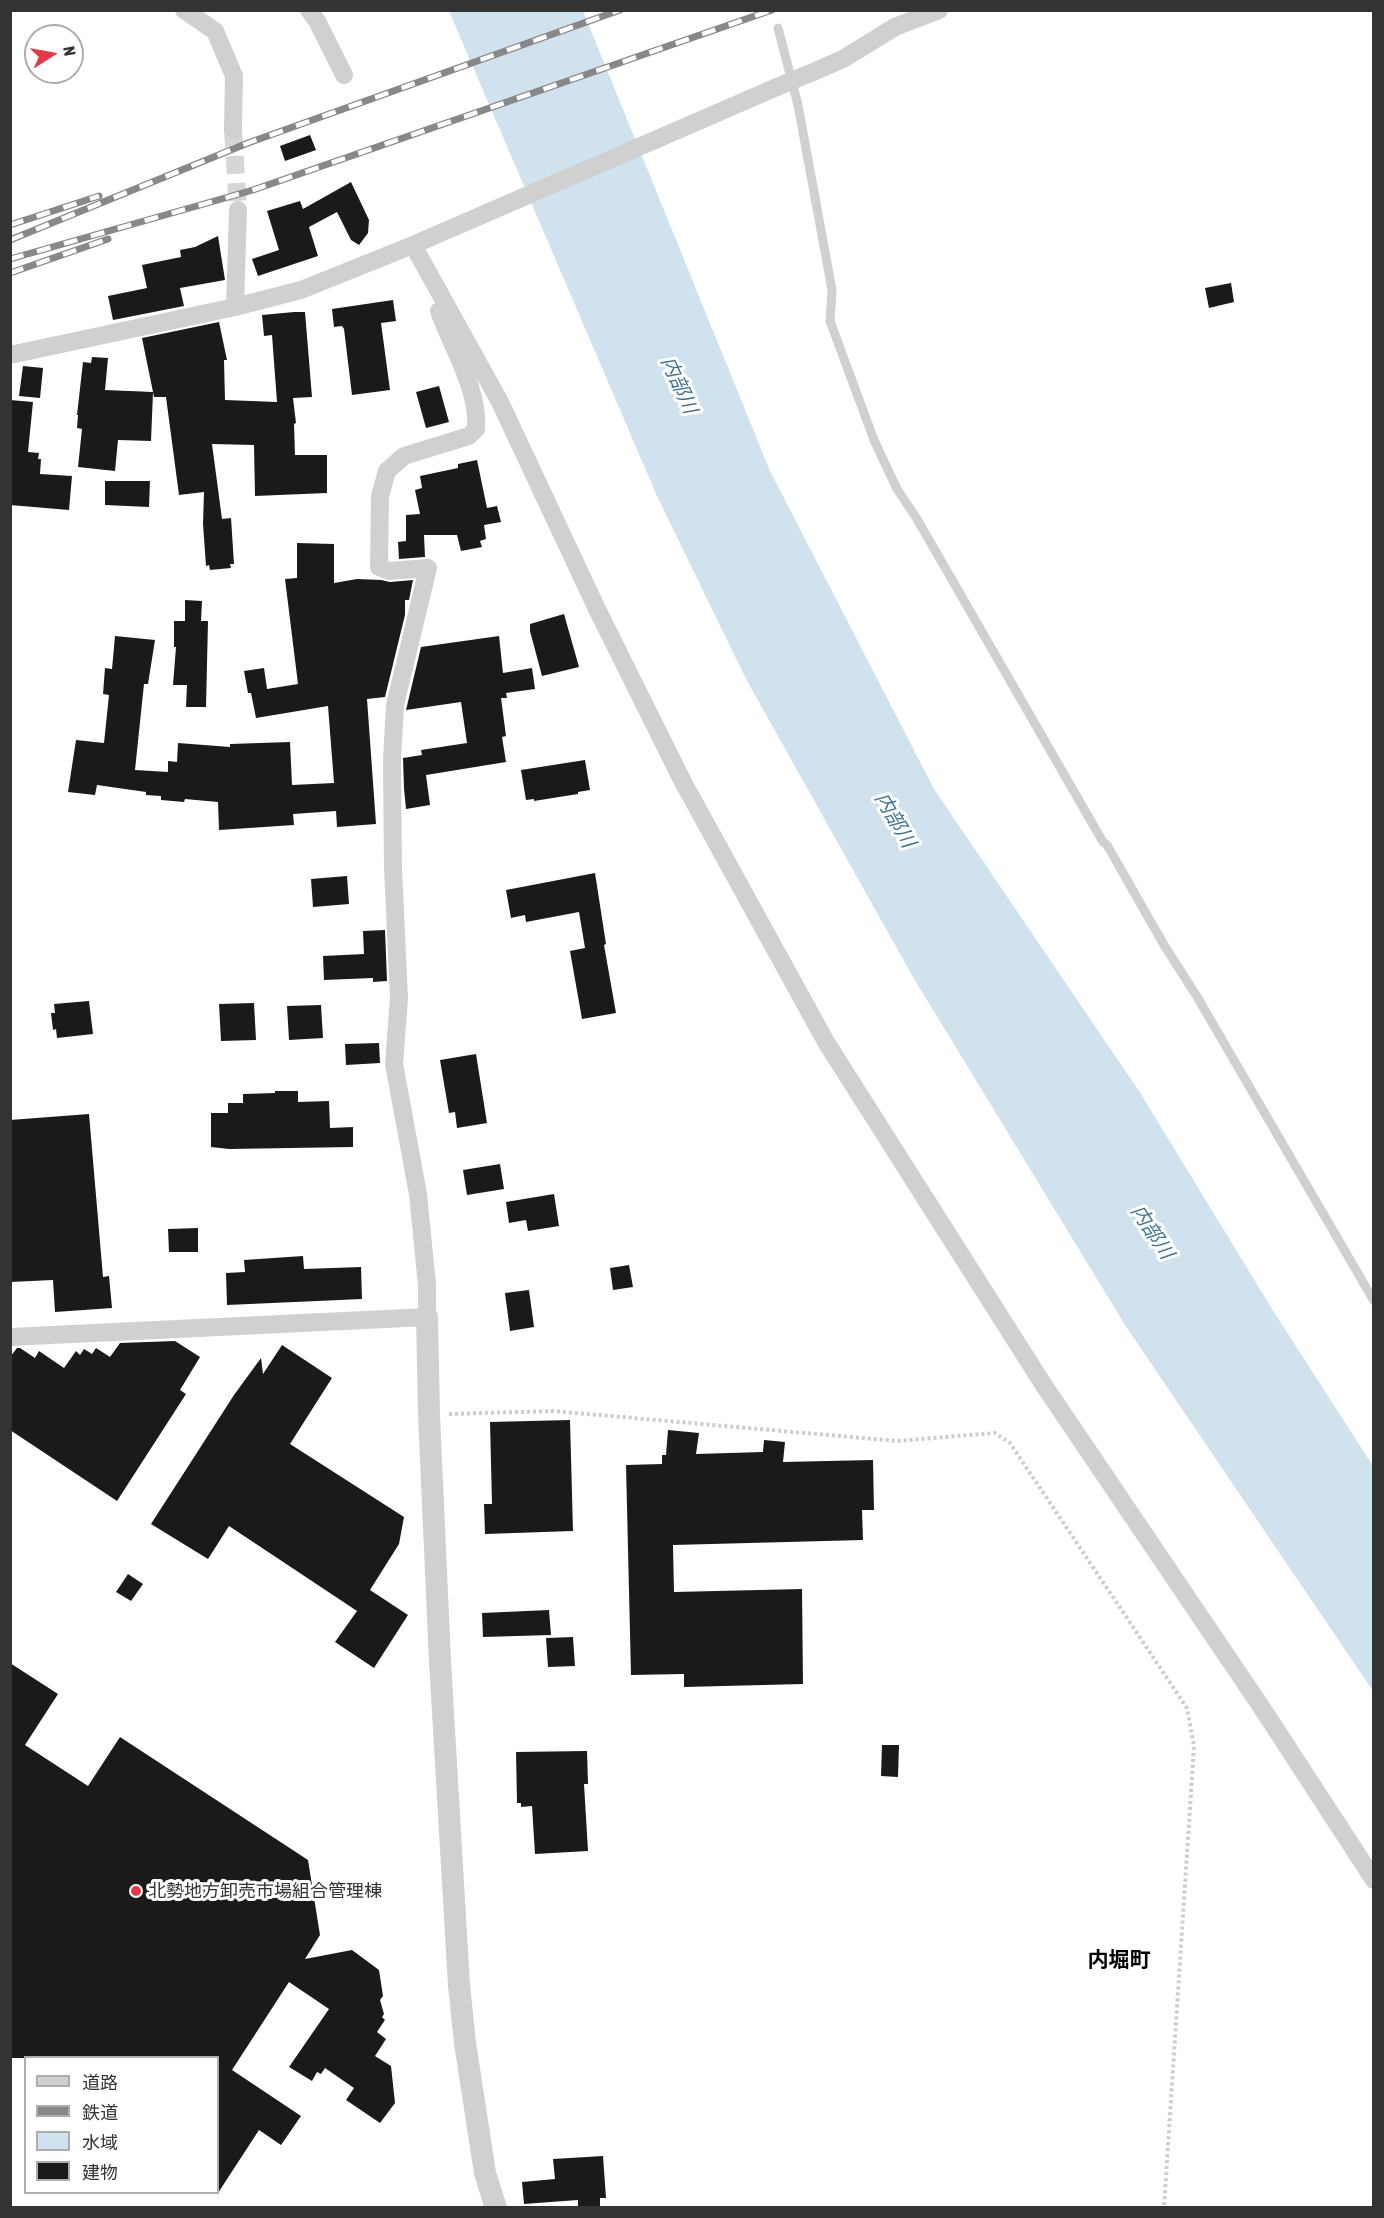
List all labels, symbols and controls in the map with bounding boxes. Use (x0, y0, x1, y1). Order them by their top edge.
north arrow (24, 24, 84, 84)
text: N (60, 45, 79, 57)
water label: 内部川 (656, 353, 702, 417)
water label: 内部川 (870, 788, 920, 852)
water label: 内部川 (1126, 1200, 1178, 1264)
place label: 北勢地方卸売市場組合管理棟 (148, 1880, 382, 1902)
marker: 北勢地方卸売市場組合管理棟 (129, 1884, 143, 1898)
district label: 内堀町 (1088, 1947, 1150, 1973)
legend (24, 2056, 219, 2194)
text: 道路 (82, 2072, 118, 2093)
text: 鉄道 (82, 2102, 118, 2123)
text: 水域 (82, 2132, 118, 2153)
text: 建物 (82, 2162, 118, 2183)

